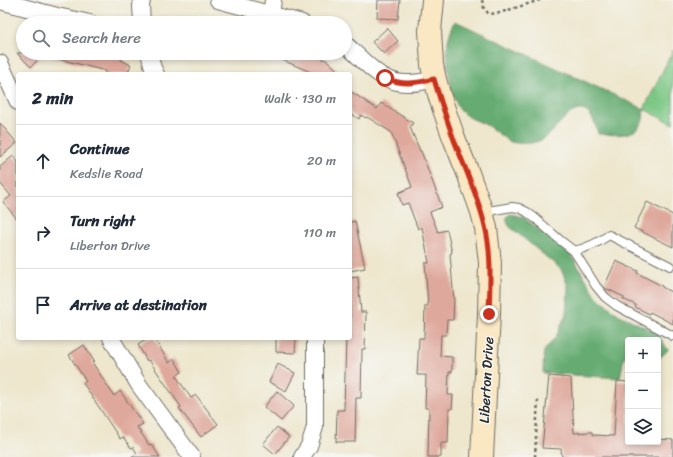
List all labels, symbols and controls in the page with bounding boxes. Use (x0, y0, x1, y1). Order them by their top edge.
search box (16, 16, 352, 60)
text: Search here (62, 25, 141, 51)
icon: search (30, 27, 52, 49)
route start (376, 69, 394, 87)
text: 2 min (32, 83, 73, 113)
text: Walk · 130 m (264, 87, 336, 110)
text: Continue (70, 136, 130, 162)
text: 20 m (307, 149, 336, 172)
icon: ahead (32, 150, 54, 172)
text: Kedslie Road (70, 162, 142, 185)
text: Turn right (70, 208, 135, 234)
text: 110 m (303, 221, 336, 244)
icon: right (32, 222, 54, 244)
text: Liberton Drive (70, 234, 150, 257)
text: Arrive at destination (70, 292, 207, 318)
icon: arrive (32, 294, 54, 316)
route end (480, 305, 498, 323)
street label: Liberton Drive (472, 336, 501, 424)
map controls (625, 337, 661, 445)
button: + (625, 337, 661, 373)
button: − (625, 373, 661, 409)
button: layers (625, 409, 661, 445)

